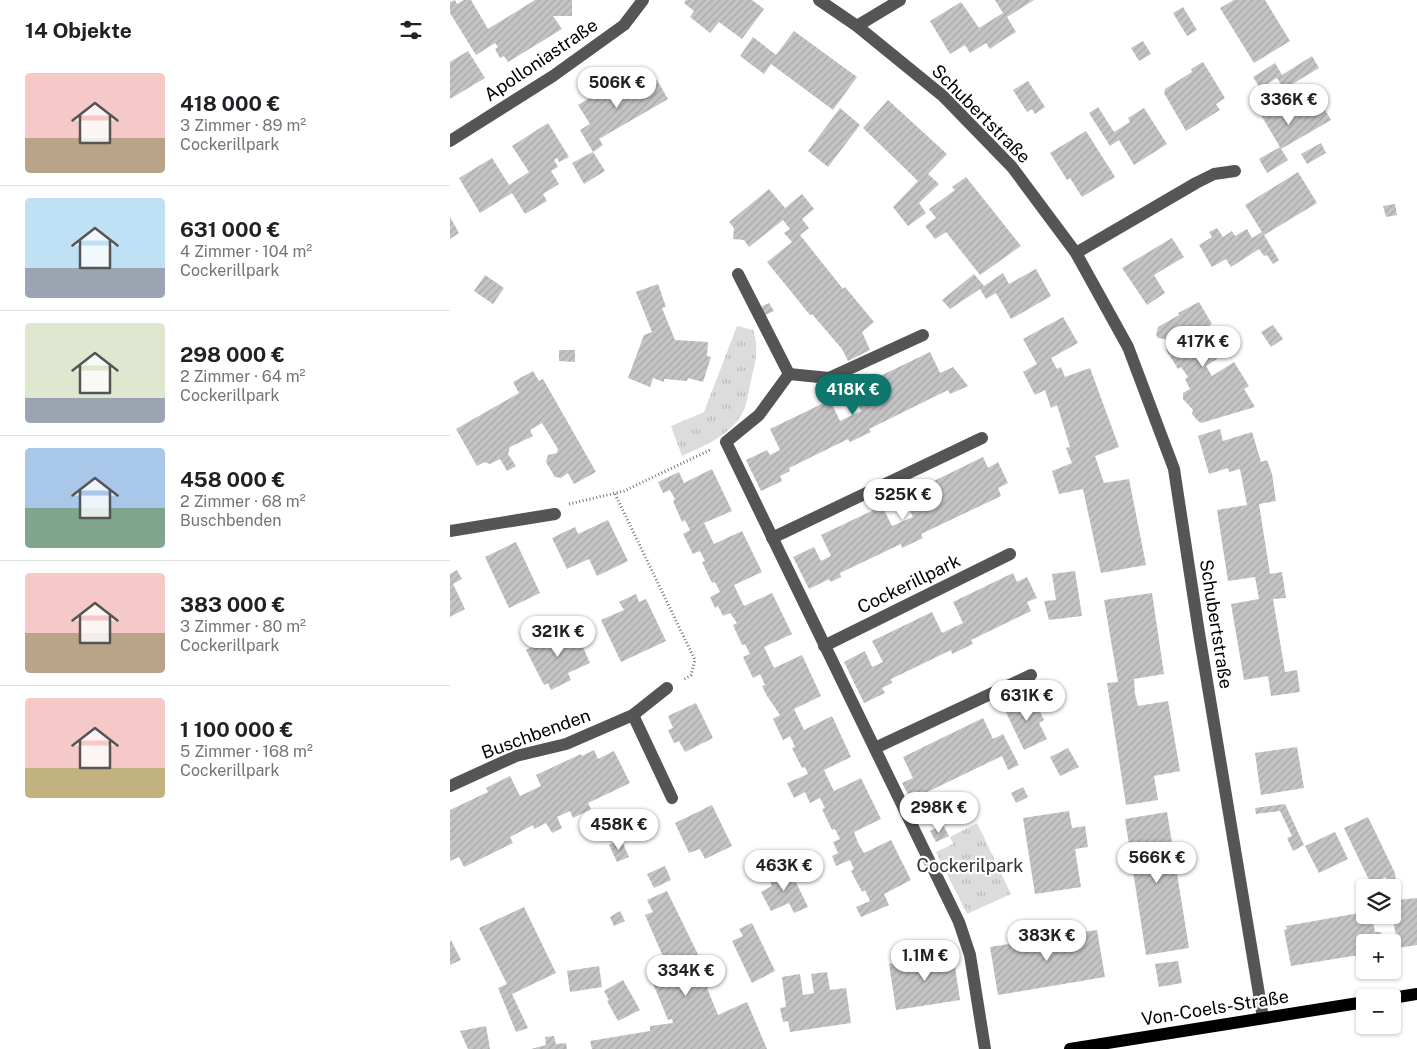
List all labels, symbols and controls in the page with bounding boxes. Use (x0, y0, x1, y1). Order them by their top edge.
street label: Apolloniastraße (480, 14, 601, 105)
icon: filters (397, 16, 425, 44)
text: 14 Objekte (25, 18, 132, 43)
street label: Schubertstraße (928, 60, 1035, 167)
pin: 506K € (576, 66, 658, 109)
text: 506K € (588, 73, 646, 92)
pin: 336K € (1248, 84, 1330, 126)
text: 336K € (1260, 90, 1318, 109)
text: 418 000 € (180, 91, 280, 116)
icon: home (65, 93, 125, 153)
text: 3 Zimmer · 89 m² (180, 116, 306, 135)
text: Cockerillpark (180, 135, 280, 154)
text: 631 000 € (180, 217, 280, 242)
icon: home (65, 218, 125, 278)
text: 4 Zimmer · 104 m² (180, 242, 312, 261)
text: Cockerillpark (180, 261, 280, 280)
pin: 417K € (1162, 326, 1244, 368)
text: 417K € (1177, 332, 1229, 351)
text: 298 000 € (180, 342, 285, 367)
icon: home (65, 343, 125, 403)
text: 2 Zimmer · 64 m² (180, 367, 305, 386)
pin: 418K € (812, 374, 894, 416)
text: 418K € (826, 380, 880, 399)
text: Cockerillpark (180, 386, 280, 405)
text: 458 000 € (180, 467, 285, 492)
icon: home (65, 468, 125, 528)
pin: 525K € (862, 478, 944, 521)
text: 525K € (874, 485, 932, 504)
text: 2 Zimmer · 68 m² (180, 492, 306, 511)
text: Buschbenden (180, 511, 282, 530)
street label: Cockerillpark (854, 550, 964, 618)
street label: Schubertstraße (1196, 558, 1237, 690)
text: 383 000 € (180, 592, 286, 617)
icon: home (65, 593, 125, 653)
pin: 321K € (517, 616, 599, 658)
text: 3 Zimmer · 80 m² (180, 617, 306, 636)
text: 321K € (531, 622, 585, 641)
text: Cockerillpark (180, 636, 280, 655)
pin: 631K € (986, 680, 1068, 722)
text: 631K € (1000, 686, 1054, 705)
street label: Buschbenden (479, 704, 593, 763)
text: 1 100 000 € (180, 717, 293, 742)
icon: home (65, 718, 125, 778)
text: 5 Zimmer · 168 m² (180, 742, 313, 761)
text: Cockerillpark (180, 761, 280, 780)
pin: 298K € (898, 792, 980, 834)
text: 298K € (911, 798, 967, 817)
pin: 458K € (578, 808, 660, 851)
text: 458K € (590, 815, 648, 834)
pin: 566K € (1116, 842, 1198, 884)
text: 566K € (1128, 848, 1186, 867)
pin: 463K € (743, 850, 825, 892)
park label: Cockerilpark (917, 855, 1023, 876)
text: 463K € (755, 856, 813, 875)
map controls (1356, 879, 1401, 1034)
button: layers (1356, 879, 1401, 924)
pin: 383K € (1006, 920, 1088, 962)
text: 383K € (1018, 926, 1076, 945)
button: + (1356, 934, 1401, 979)
pin: 1.1M € (884, 940, 966, 982)
text: 1.1M € (902, 946, 948, 965)
pin: 334K € (645, 954, 727, 997)
text: 334K € (657, 961, 715, 980)
street label: Von-Coels-Straße (1140, 985, 1290, 1030)
button: − (1356, 989, 1401, 1034)

